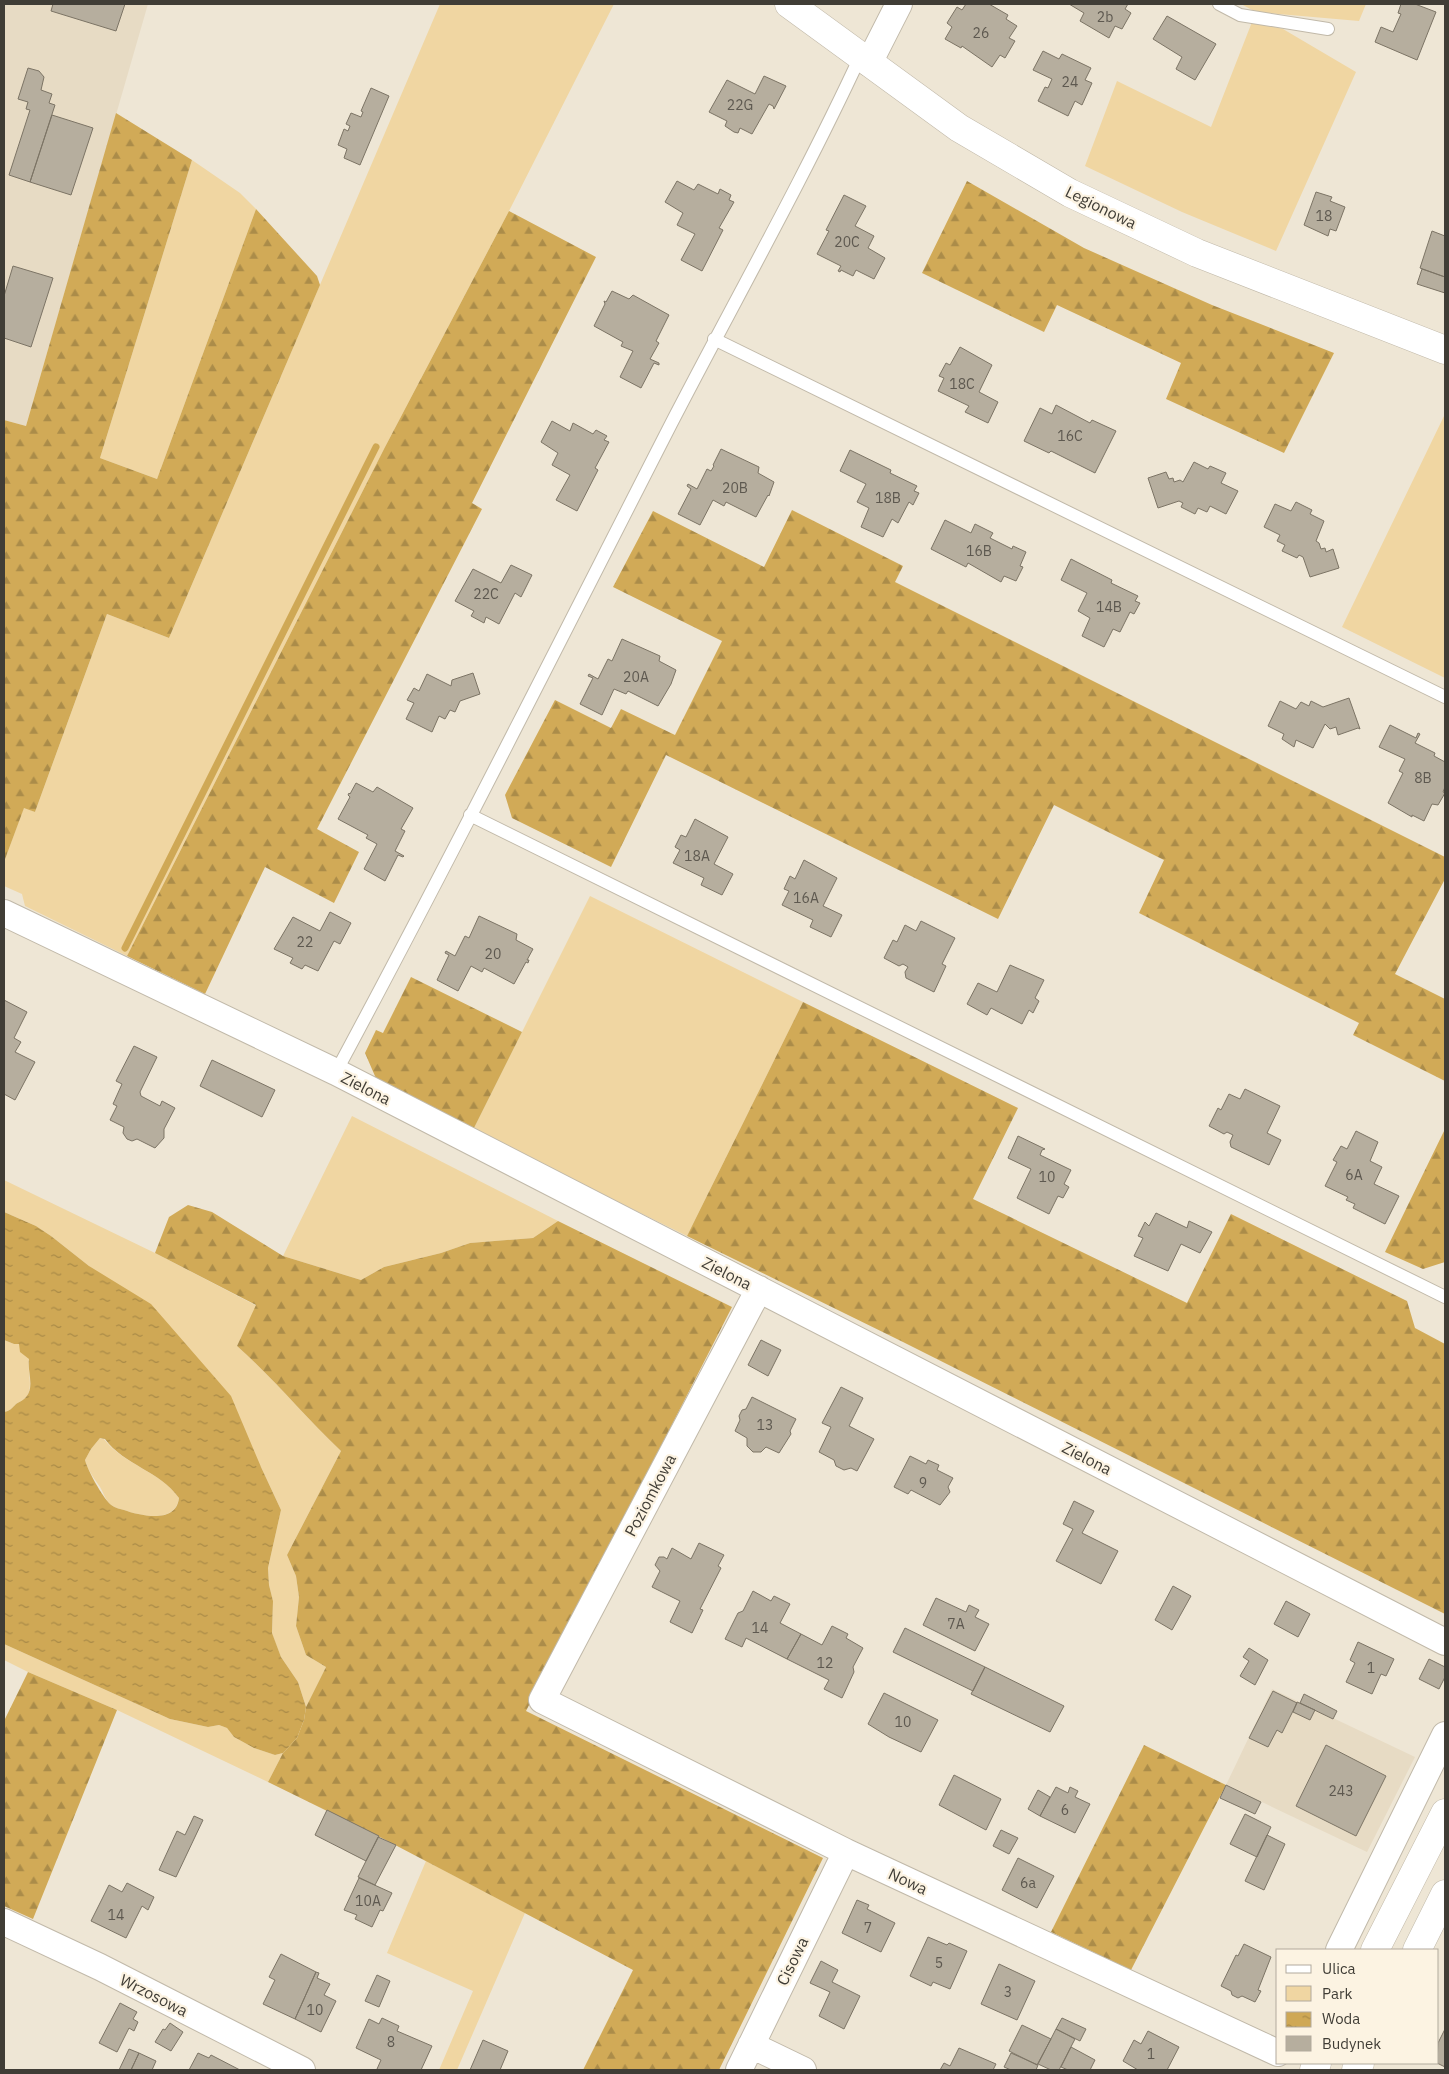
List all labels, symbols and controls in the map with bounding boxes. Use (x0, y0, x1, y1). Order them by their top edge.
house number: 2b (1097, 8, 1113, 26)
house number: 26 (973, 24, 989, 42)
house number: 24 (1062, 73, 1078, 91)
house number: 22G (727, 96, 753, 114)
street label: Legionowa (1062, 181, 1140, 233)
house number: 18 (1316, 207, 1332, 225)
house number: 20C (834, 233, 860, 251)
house number: 18C (949, 375, 975, 393)
house number: 16C (1057, 427, 1083, 445)
house number: 20B (722, 479, 748, 497)
house number: 18B (875, 489, 901, 507)
house number: 16B (966, 542, 992, 560)
house number: 22C (473, 585, 499, 603)
house number: 14B (1096, 598, 1122, 616)
house number: 20A (623, 668, 649, 686)
house number: 8B (1414, 769, 1432, 787)
house number: 18A (684, 847, 710, 865)
house number: 16A (793, 889, 819, 907)
house number: 22 (297, 933, 313, 951)
house number: 20 (485, 945, 501, 963)
street label: Zielona (338, 1067, 395, 1109)
house number: 6A (1345, 1166, 1363, 1184)
house number: 10 (1039, 1168, 1055, 1186)
street label: Zielona (699, 1252, 756, 1294)
house number: 13 (757, 1416, 773, 1434)
street label: Zielona (1059, 1437, 1116, 1479)
street label: Poziomkowa (620, 1450, 680, 1540)
house number: 9 (919, 1474, 927, 1492)
house number: 7A (947, 1615, 965, 1633)
house number: 14 (752, 1619, 768, 1637)
house number: 12 (817, 1654, 833, 1672)
house number: 1 (1367, 1659, 1375, 1677)
house number: 10 (895, 1713, 911, 1731)
house number: 243 (1328, 1782, 1354, 1800)
house number: 6 (1061, 1801, 1069, 1819)
street label: Nowa (885, 1863, 931, 1899)
house number: 6a (1020, 1874, 1036, 1892)
house number: 10A (355, 1892, 381, 1910)
house number: 14 (108, 1906, 124, 1924)
house number: 7 (864, 1919, 872, 1937)
street label: Cisowa (772, 1933, 812, 1988)
legend (1276, 1949, 1439, 2064)
house number: 5 (935, 1954, 943, 1972)
text: Ulica (1322, 1959, 1356, 1978)
street label: Wrzosowa (117, 1969, 192, 2021)
house number: 3 (1004, 1983, 1012, 2001)
text: Park (1322, 1984, 1352, 2003)
house number: 10 (307, 2001, 323, 2019)
text: Woda (1322, 2009, 1360, 2028)
house number: 8 (387, 2033, 395, 2051)
text: Budynek (1322, 2034, 1381, 2053)
house number: 1 (1147, 2045, 1155, 2063)

